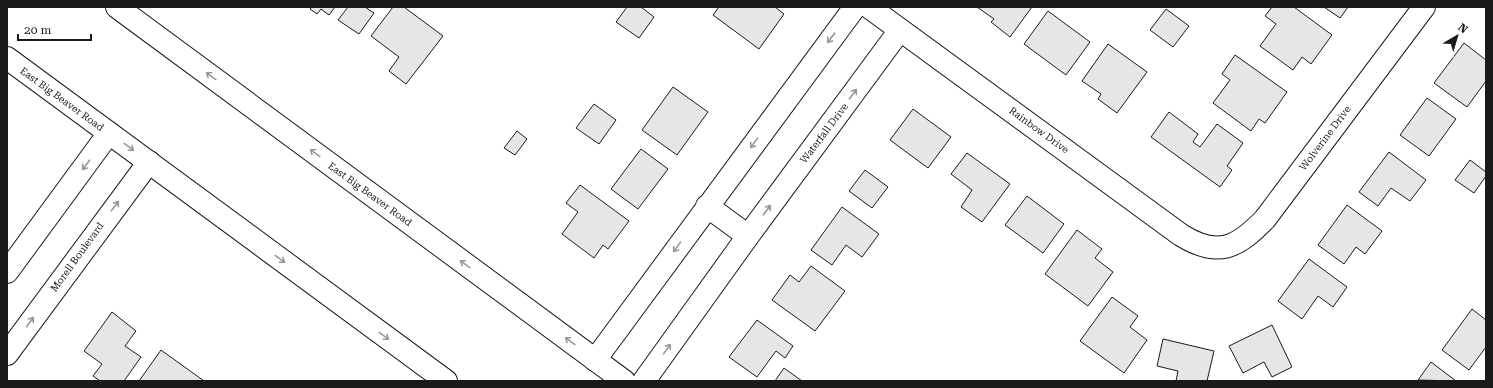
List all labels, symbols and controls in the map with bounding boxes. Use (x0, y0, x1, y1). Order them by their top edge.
scale bar (18, 16, 91, 42)
north arrow (1437, 16, 1477, 56)
text: N (1456, 21, 1471, 37)
text: 20 m (24, 23, 51, 37)
one-way arrow (827, 33, 836, 44)
street label: East Big Beaver Road (18, 65, 106, 133)
one-way arrow (206, 72, 217, 80)
one-way arrow (849, 88, 857, 99)
street label: Waterfall Drive (798, 100, 850, 165)
street label: Wolverine Drive (1297, 103, 1353, 172)
street label: Rainbow Drive (1007, 105, 1071, 156)
one-way arrow (750, 137, 758, 148)
one-way arrow (123, 143, 134, 152)
one-way arrow (310, 149, 321, 158)
one-way arrow (82, 159, 90, 170)
street label: East Big Beaver Road (326, 160, 414, 228)
one-way arrow (110, 200, 119, 211)
one-way arrow (763, 204, 772, 215)
street label: Morell Boulevard (48, 220, 106, 294)
one-way arrow (673, 242, 681, 253)
one-way arrow (274, 255, 285, 263)
one-way arrow (460, 260, 471, 268)
one-way arrow (26, 317, 34, 328)
one-way arrow (379, 332, 390, 340)
one-way arrow (564, 337, 575, 345)
one-way arrow (663, 344, 671, 355)

